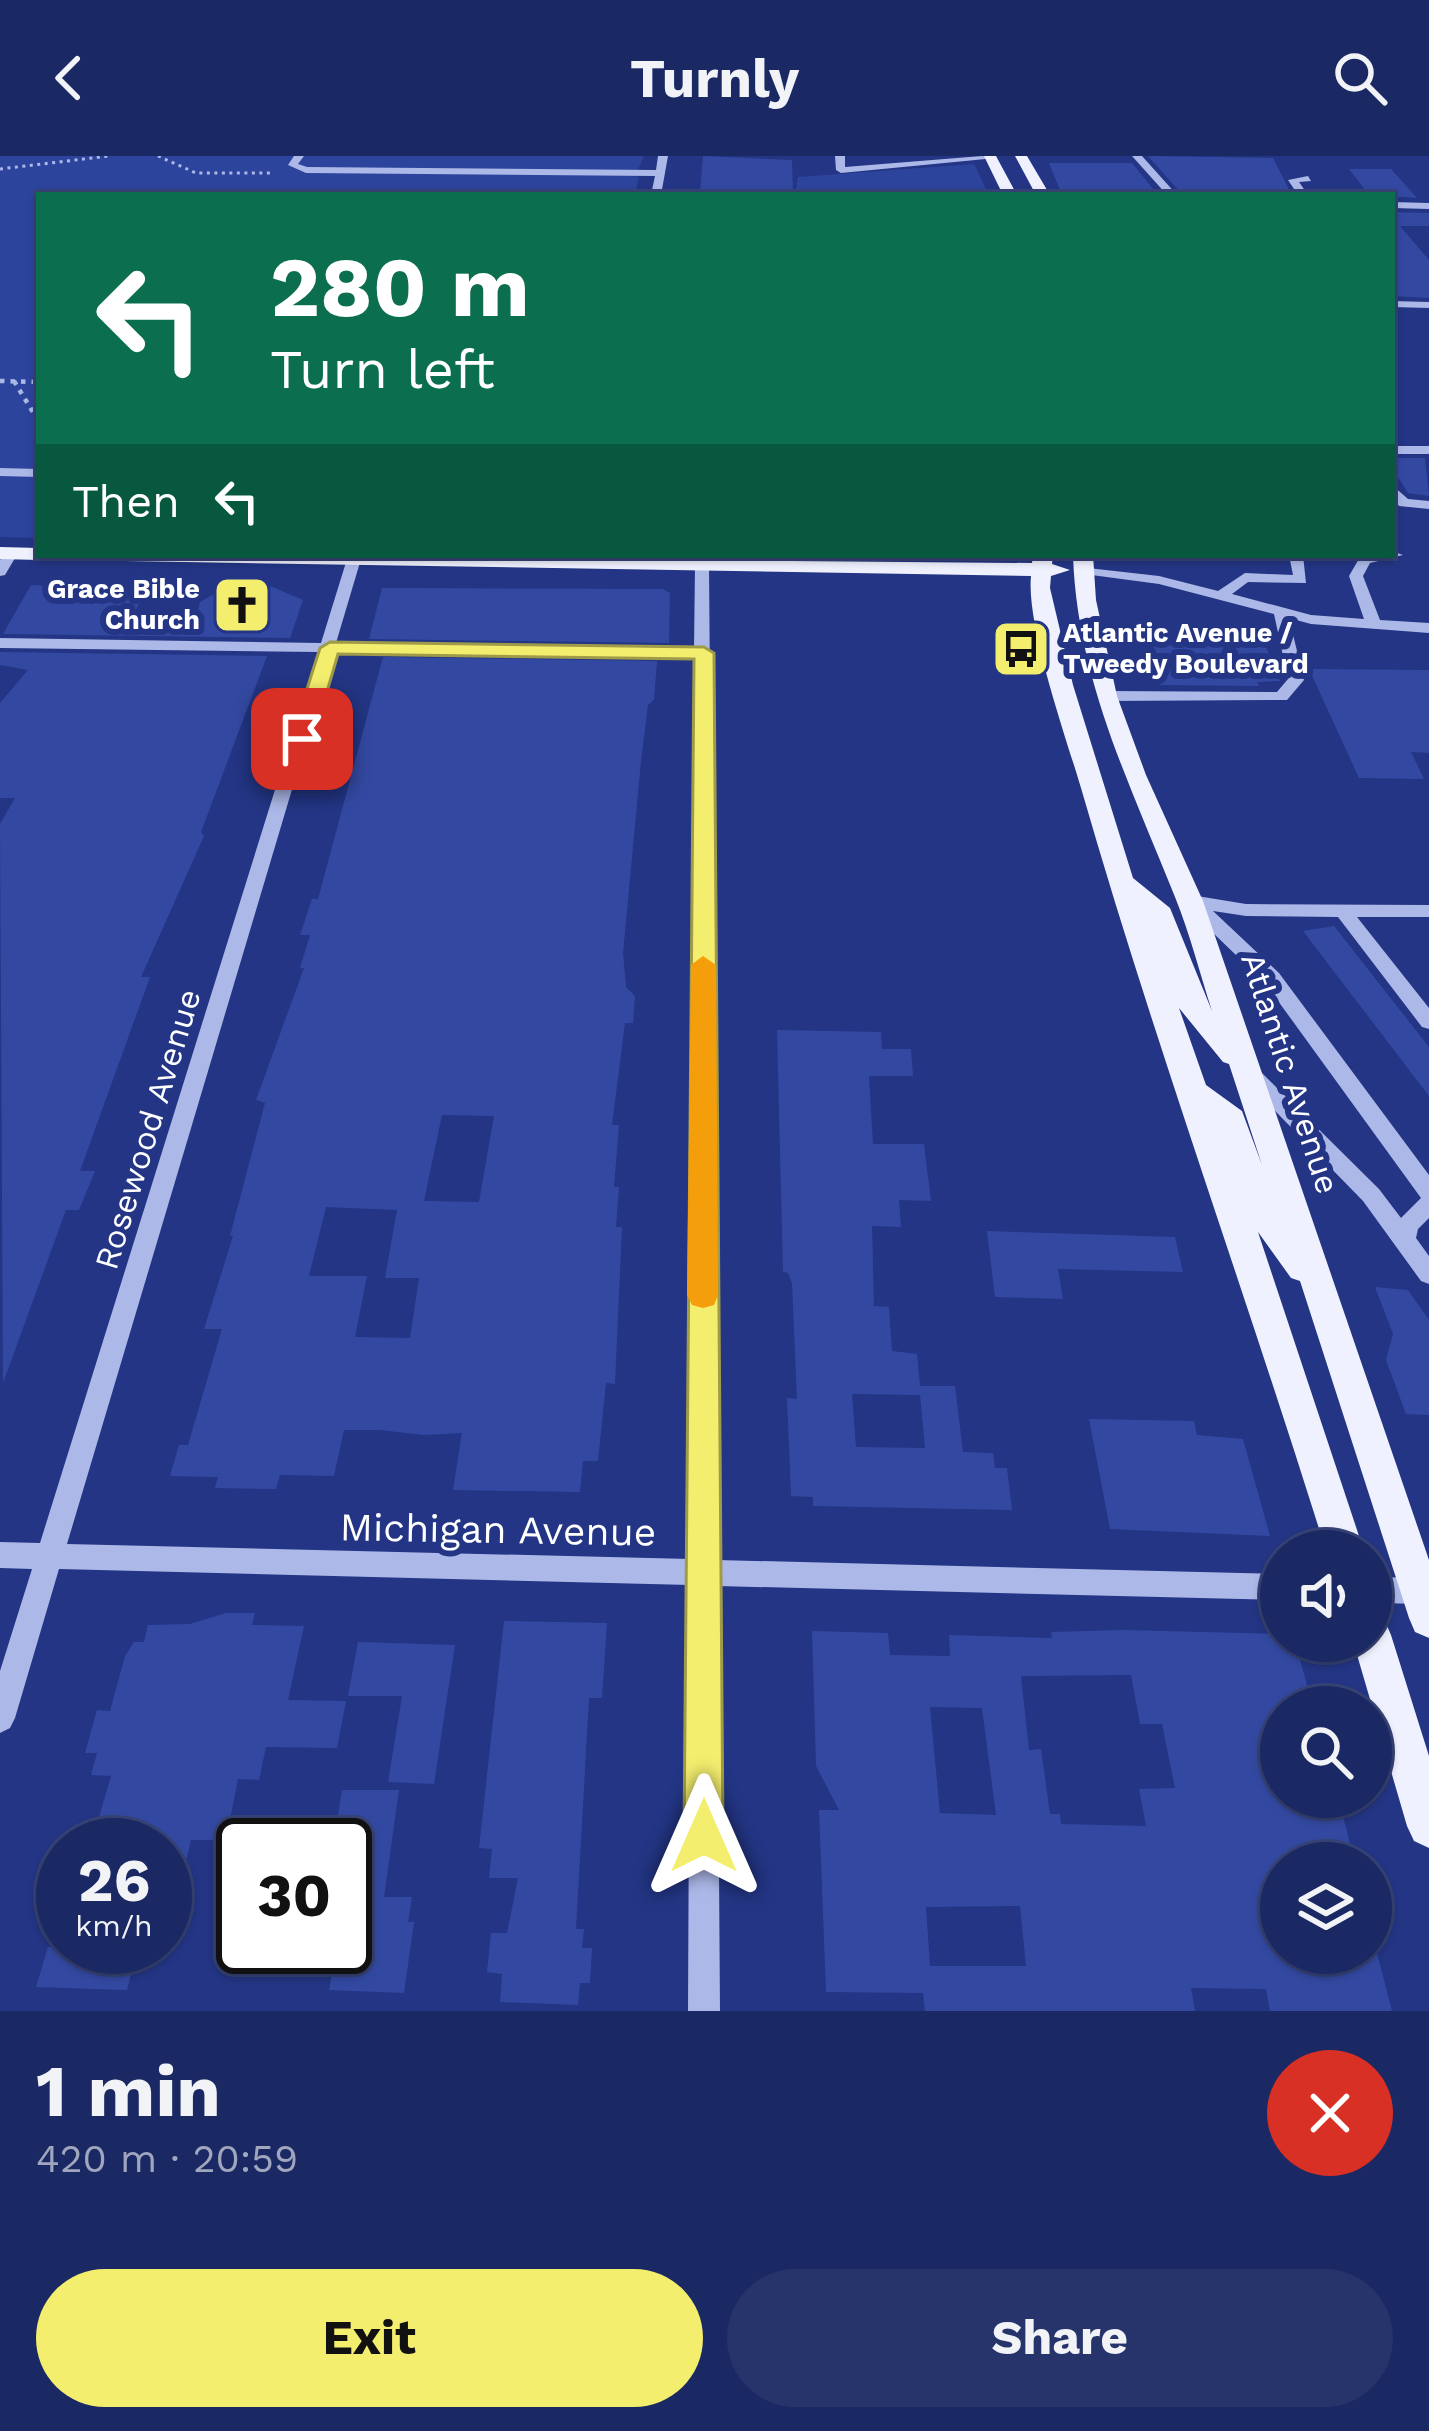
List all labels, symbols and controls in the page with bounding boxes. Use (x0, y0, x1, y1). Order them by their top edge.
icon: back (36, 45, 102, 111)
icon: search (1327, 45, 1393, 111)
text: Turnly (630, 47, 799, 110)
text: 280 m (270, 238, 530, 336)
icon: left (72, 240, 228, 396)
text: Turn left (270, 338, 495, 401)
icon: left (204, 468, 270, 534)
text: Then (72, 475, 180, 528)
place label: Grace Bible Church (47, 573, 200, 636)
church icon: Grace Bible Church (211, 574, 273, 636)
place label: Atlantic Avenue / Tweedy Boulevard (1063, 617, 1309, 680)
bus stop icon: Atlantic Avenue / Tweedy Boulevard (990, 618, 1052, 680)
pin (251, 688, 353, 790)
icon: arrive (269, 706, 335, 772)
street label: Atlantic Avenue (1233, 948, 1348, 1199)
street label: Rosewood Avenue (86, 984, 209, 1274)
street label: Michigan Avenue (339, 1504, 657, 1555)
map controls (1260, 1530, 1392, 1974)
button: sound (1260, 1530, 1392, 1662)
button: search (1260, 1686, 1392, 1818)
position arrow (641, 1773, 767, 1899)
speed limit sign: 30 (216, 1818, 372, 1974)
button: layers (1260, 1842, 1392, 1974)
text: 26 (78, 1845, 150, 1916)
text: km/h (75, 1908, 153, 1943)
text: 1 min (36, 2049, 221, 2133)
button: close (1267, 2050, 1393, 2176)
text: 420 m · 20:59 (36, 2136, 298, 2181)
button: Exit (36, 2269, 703, 2407)
button: Share (727, 2269, 1393, 2407)

